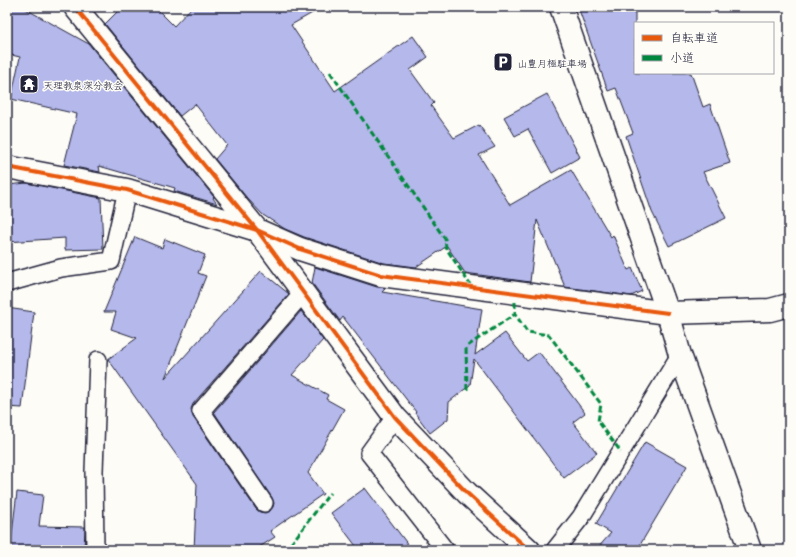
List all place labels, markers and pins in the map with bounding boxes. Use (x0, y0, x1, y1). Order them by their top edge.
parking icon: 山豊月極駐車場 (492, 51, 514, 73)
place label: 山豊月極駐車場 (517, 55, 587, 70)
temple icon: 天理教泉深分教会 (18, 73, 40, 95)
place label: 天理教泉深分教会 (43, 77, 123, 92)

